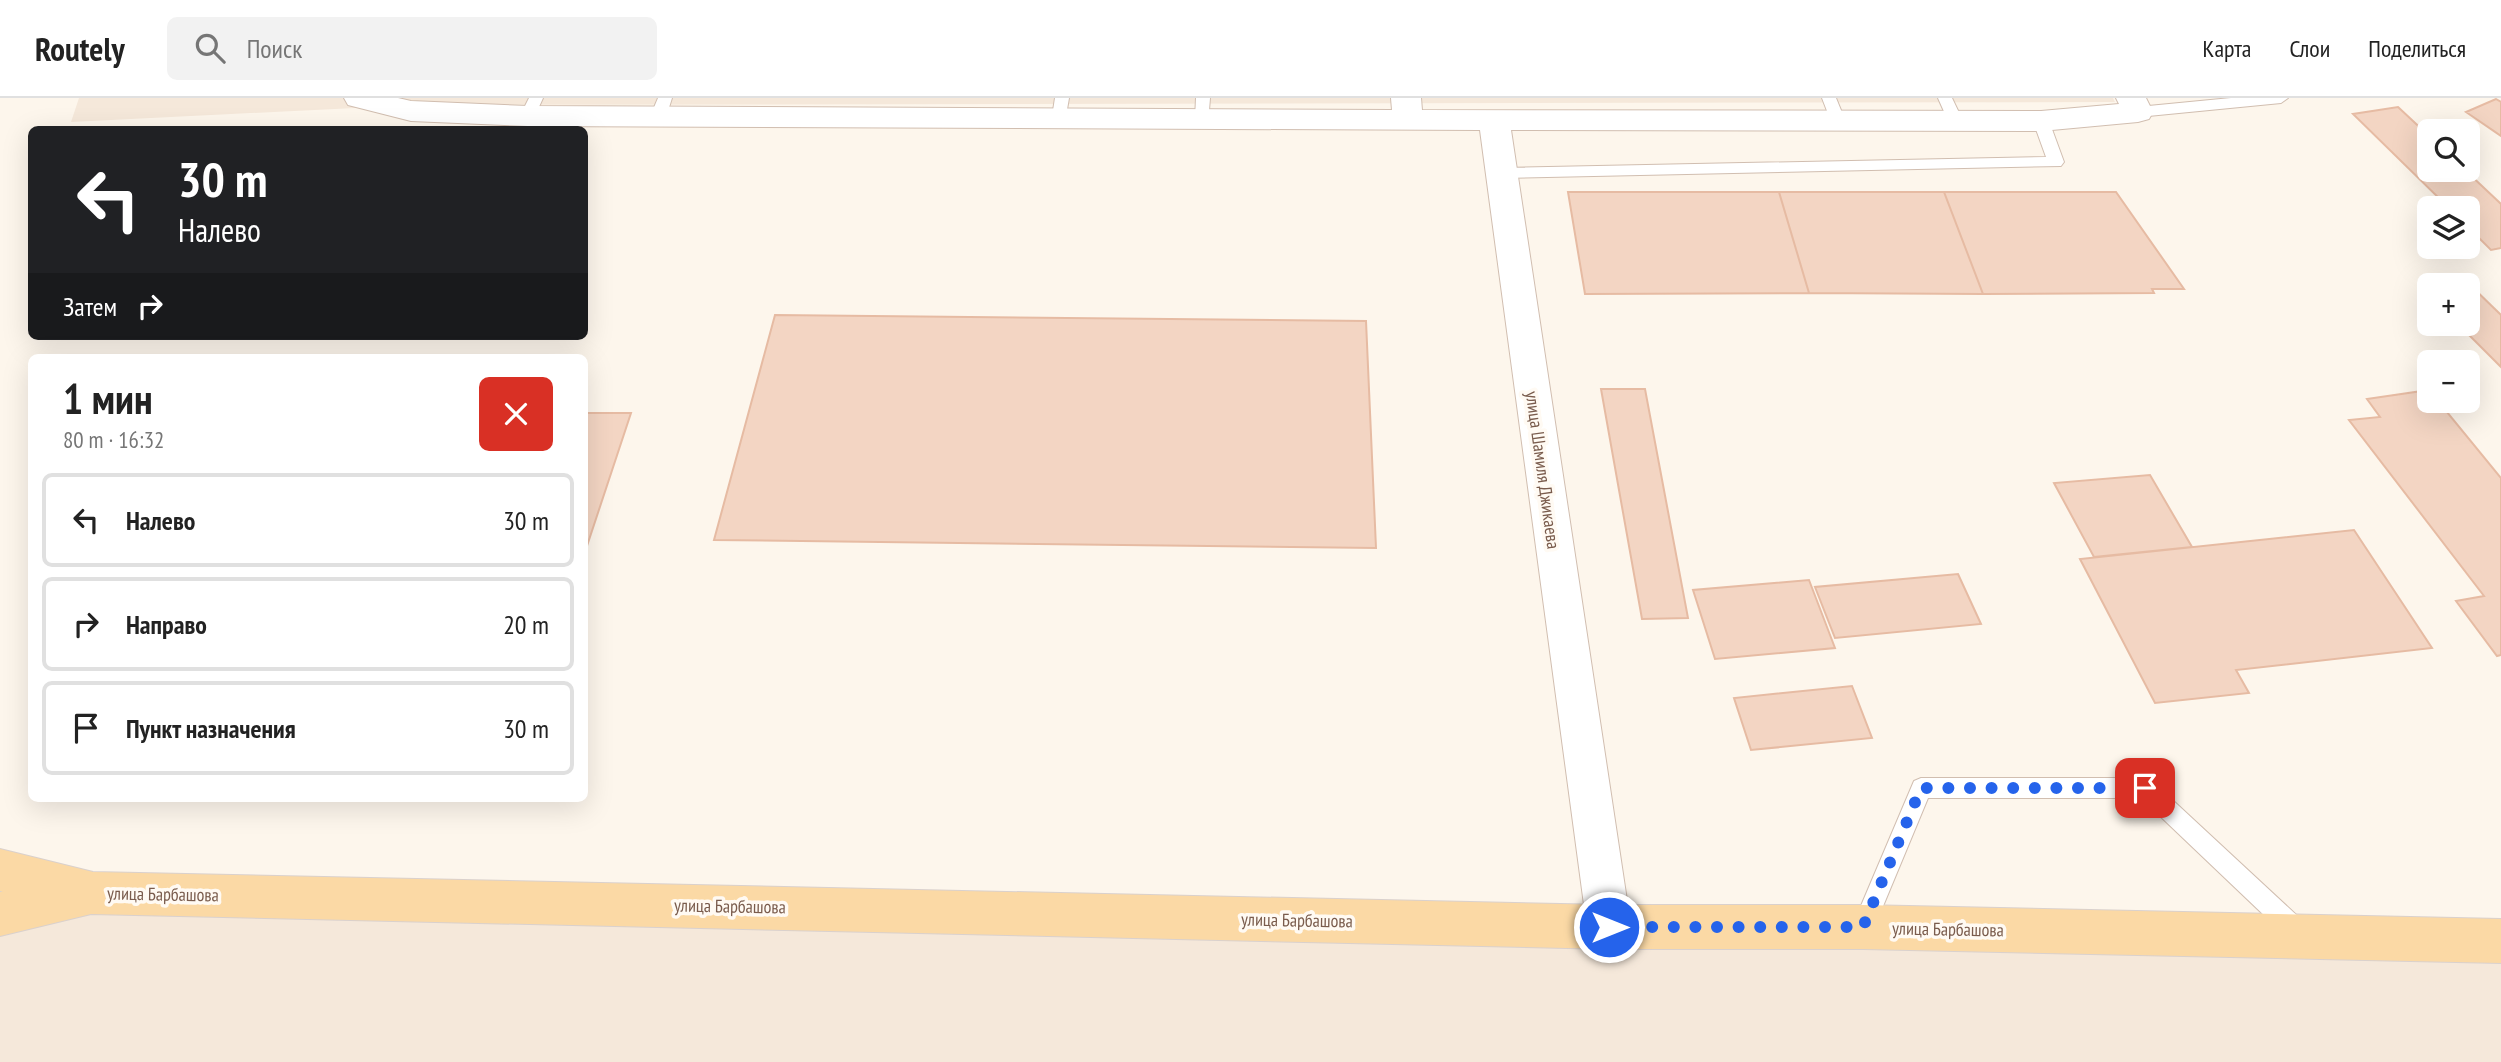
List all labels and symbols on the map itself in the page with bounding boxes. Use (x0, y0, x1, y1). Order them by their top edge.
street label: улица Шамиля Джикаева (1521, 390, 1565, 550)
pin (2115, 758, 2175, 818)
street label: улица Барбашова (107, 882, 219, 906)
position arrow (1572, 890, 1646, 964)
street label: улица Барбашова (674, 894, 786, 918)
street label: улица Барбашова (1241, 908, 1353, 932)
street label: улица Барбашова (1892, 917, 2004, 941)

